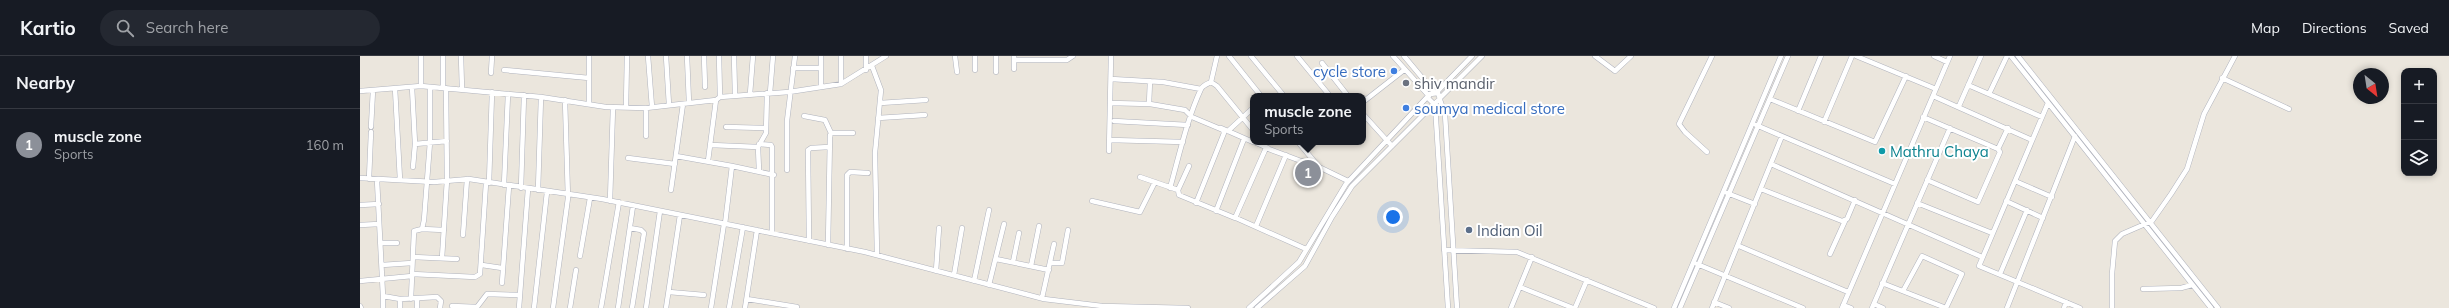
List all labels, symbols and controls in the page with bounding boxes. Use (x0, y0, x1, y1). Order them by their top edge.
search box (100, 10, 380, 46)
text: Kartio (20, 16, 76, 40)
icon: search (114, 17, 136, 39)
text: Search here (146, 18, 228, 37)
text: Map (2251, 19, 2280, 37)
text: Directions (2302, 19, 2367, 37)
text: Saved (2389, 19, 2429, 37)
place label: cycle store (1313, 62, 1386, 81)
marker: cycle store (1389, 66, 1399, 76)
north arrow (2353, 68, 2389, 104)
map controls (2401, 68, 2437, 176)
button: + (2401, 68, 2437, 104)
text: Nearby (16, 72, 75, 93)
place label: shiv mandir (1414, 74, 1495, 93)
marker: shiv mandir (1401, 78, 1411, 88)
popup (1250, 93, 1366, 145)
place label: soumya medical store (1414, 99, 1565, 118)
text: muscle zone (1264, 102, 1352, 121)
marker: soumya medical store (1401, 103, 1411, 113)
button: − (2401, 104, 2437, 140)
text: Sports (1264, 121, 1304, 137)
text: muscle zone (54, 127, 142, 146)
text: 1 (25, 137, 33, 153)
text: 160 m (306, 137, 344, 153)
button: layers (2401, 140, 2437, 176)
place label: Mathru Chaya (1890, 142, 1989, 161)
text: Sports (54, 146, 93, 162)
marker: Mathru Chaya (1877, 146, 1887, 156)
pin: 1 (1295, 158, 1321, 188)
your location (1383, 207, 1403, 227)
place label: Indian Oil (1477, 221, 1543, 240)
marker: Indian Oil (1464, 225, 1474, 235)

